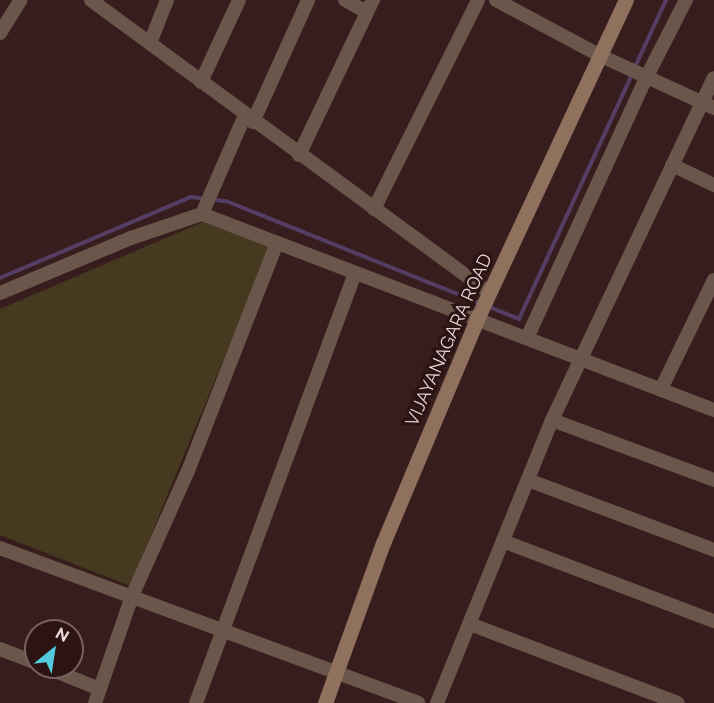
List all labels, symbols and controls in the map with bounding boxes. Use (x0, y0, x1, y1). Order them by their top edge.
street label: VIJAYANAGARA ROAD (401, 250, 497, 430)
north arrow (24, 619, 84, 679)
text: N (52, 623, 72, 646)

